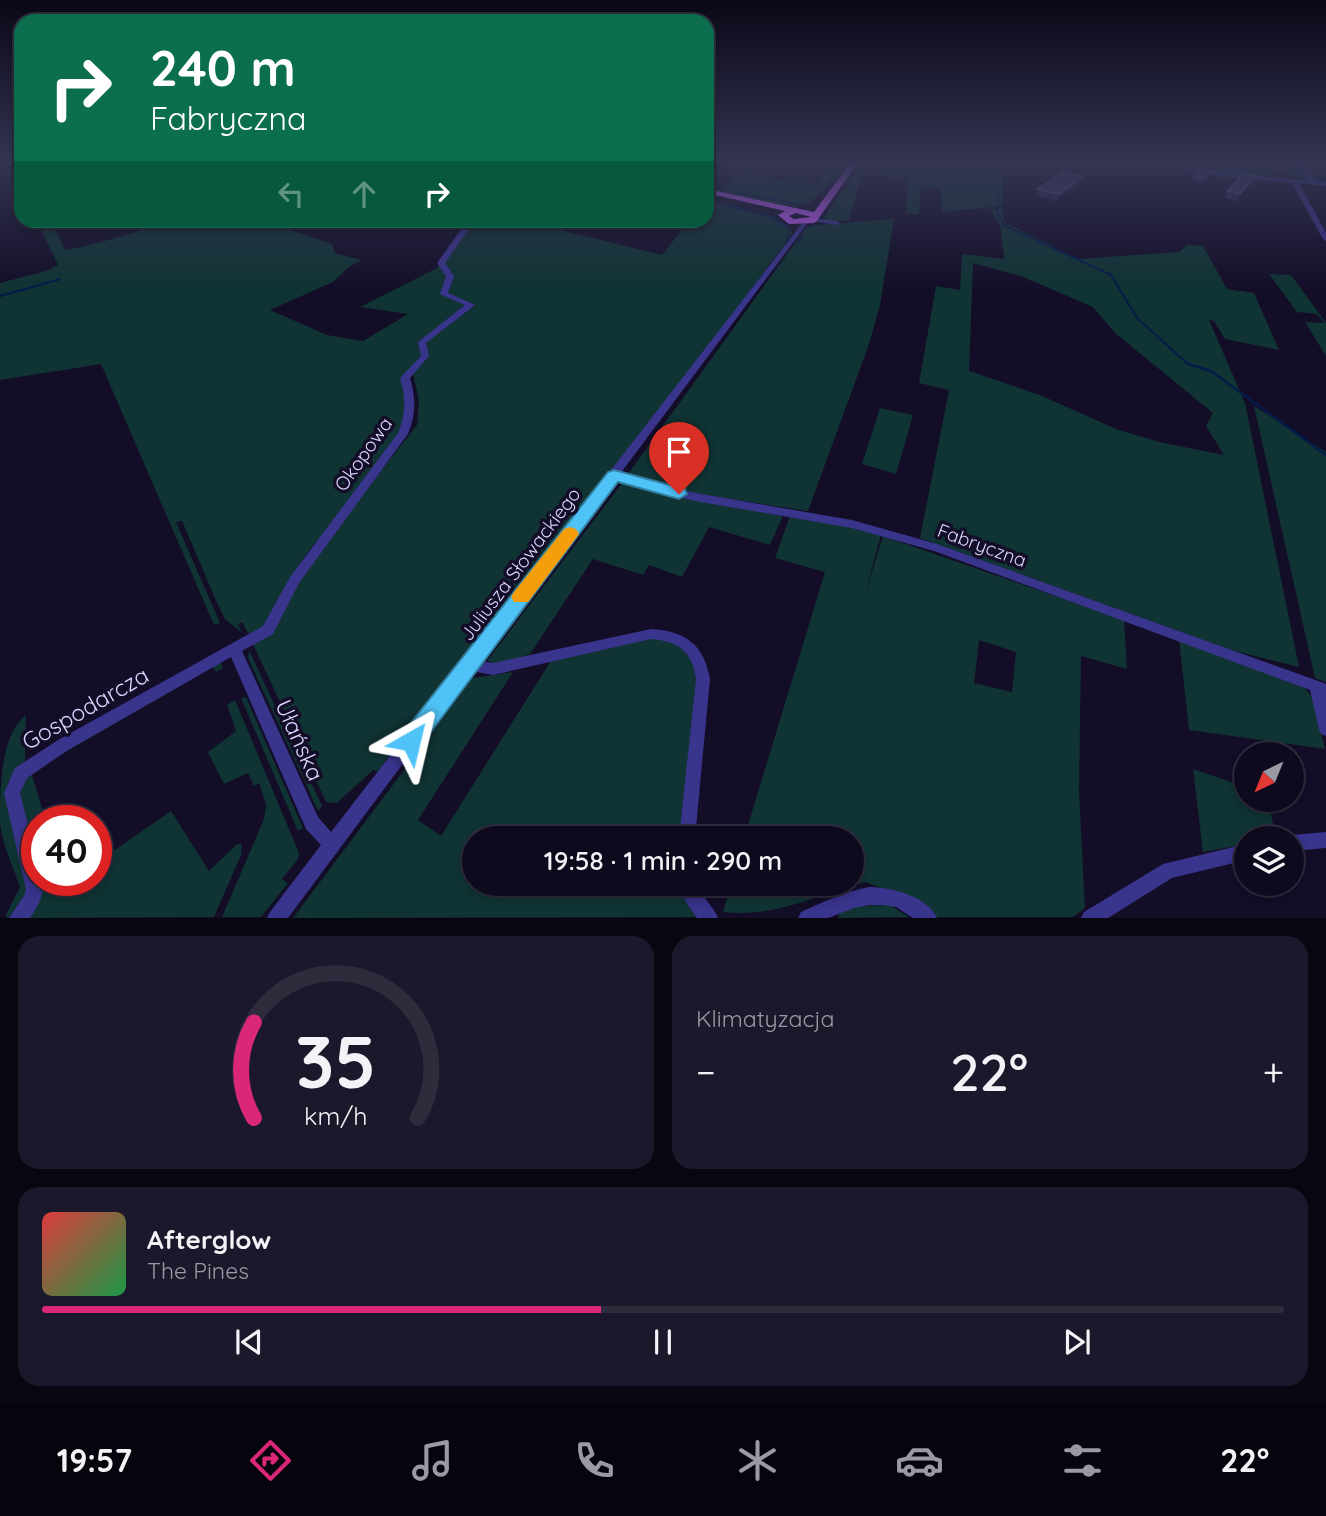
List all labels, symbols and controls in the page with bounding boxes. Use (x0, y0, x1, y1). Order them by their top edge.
text: 240 m (150, 37, 296, 98)
icon: right (35, 42, 126, 133)
text: Fabryczna (150, 98, 306, 138)
icon: left (272, 175, 310, 213)
icon: ahead (345, 175, 383, 213)
icon: right (418, 175, 456, 213)
street label: Okopowa (329, 412, 397, 496)
pin (649, 422, 709, 494)
icon: arrive (660, 433, 698, 471)
street label: Juliusza Słowackiego (455, 483, 585, 645)
street label: Fabryczna (934, 518, 1030, 572)
street label: Gospodarcza (16, 660, 154, 756)
street label: Ułańska (269, 695, 331, 785)
position arrow (374, 704, 448, 778)
north arrow (1234, 742, 1304, 812)
map controls (1234, 742, 1304, 896)
speed limit sign: 40 (21, 805, 112, 896)
button: layers (1234, 826, 1304, 896)
text: 19:58 · 1 min · 290 m (544, 844, 782, 877)
text: Klimatyzacja (696, 1004, 835, 1033)
text: 35 (295, 1016, 377, 1107)
text: 22° (950, 1039, 1028, 1104)
text: − (696, 1048, 716, 1096)
text: + (1263, 1048, 1284, 1096)
text: km/h (304, 1100, 368, 1131)
text: Afterglow (147, 1223, 271, 1256)
text: The Pines (147, 1256, 249, 1285)
icon: previous (230, 1323, 268, 1361)
icon: pause (644, 1323, 682, 1361)
icon: next (1058, 1323, 1096, 1361)
icon: directions (246, 1436, 295, 1485)
icon: music (408, 1436, 457, 1485)
icon: phone (570, 1436, 619, 1485)
icon: climate (733, 1436, 782, 1485)
icon: car (895, 1436, 944, 1485)
icon: filters (1058, 1436, 1107, 1485)
text: 19:57 (57, 1440, 132, 1480)
text: 22° (1220, 1440, 1269, 1480)

